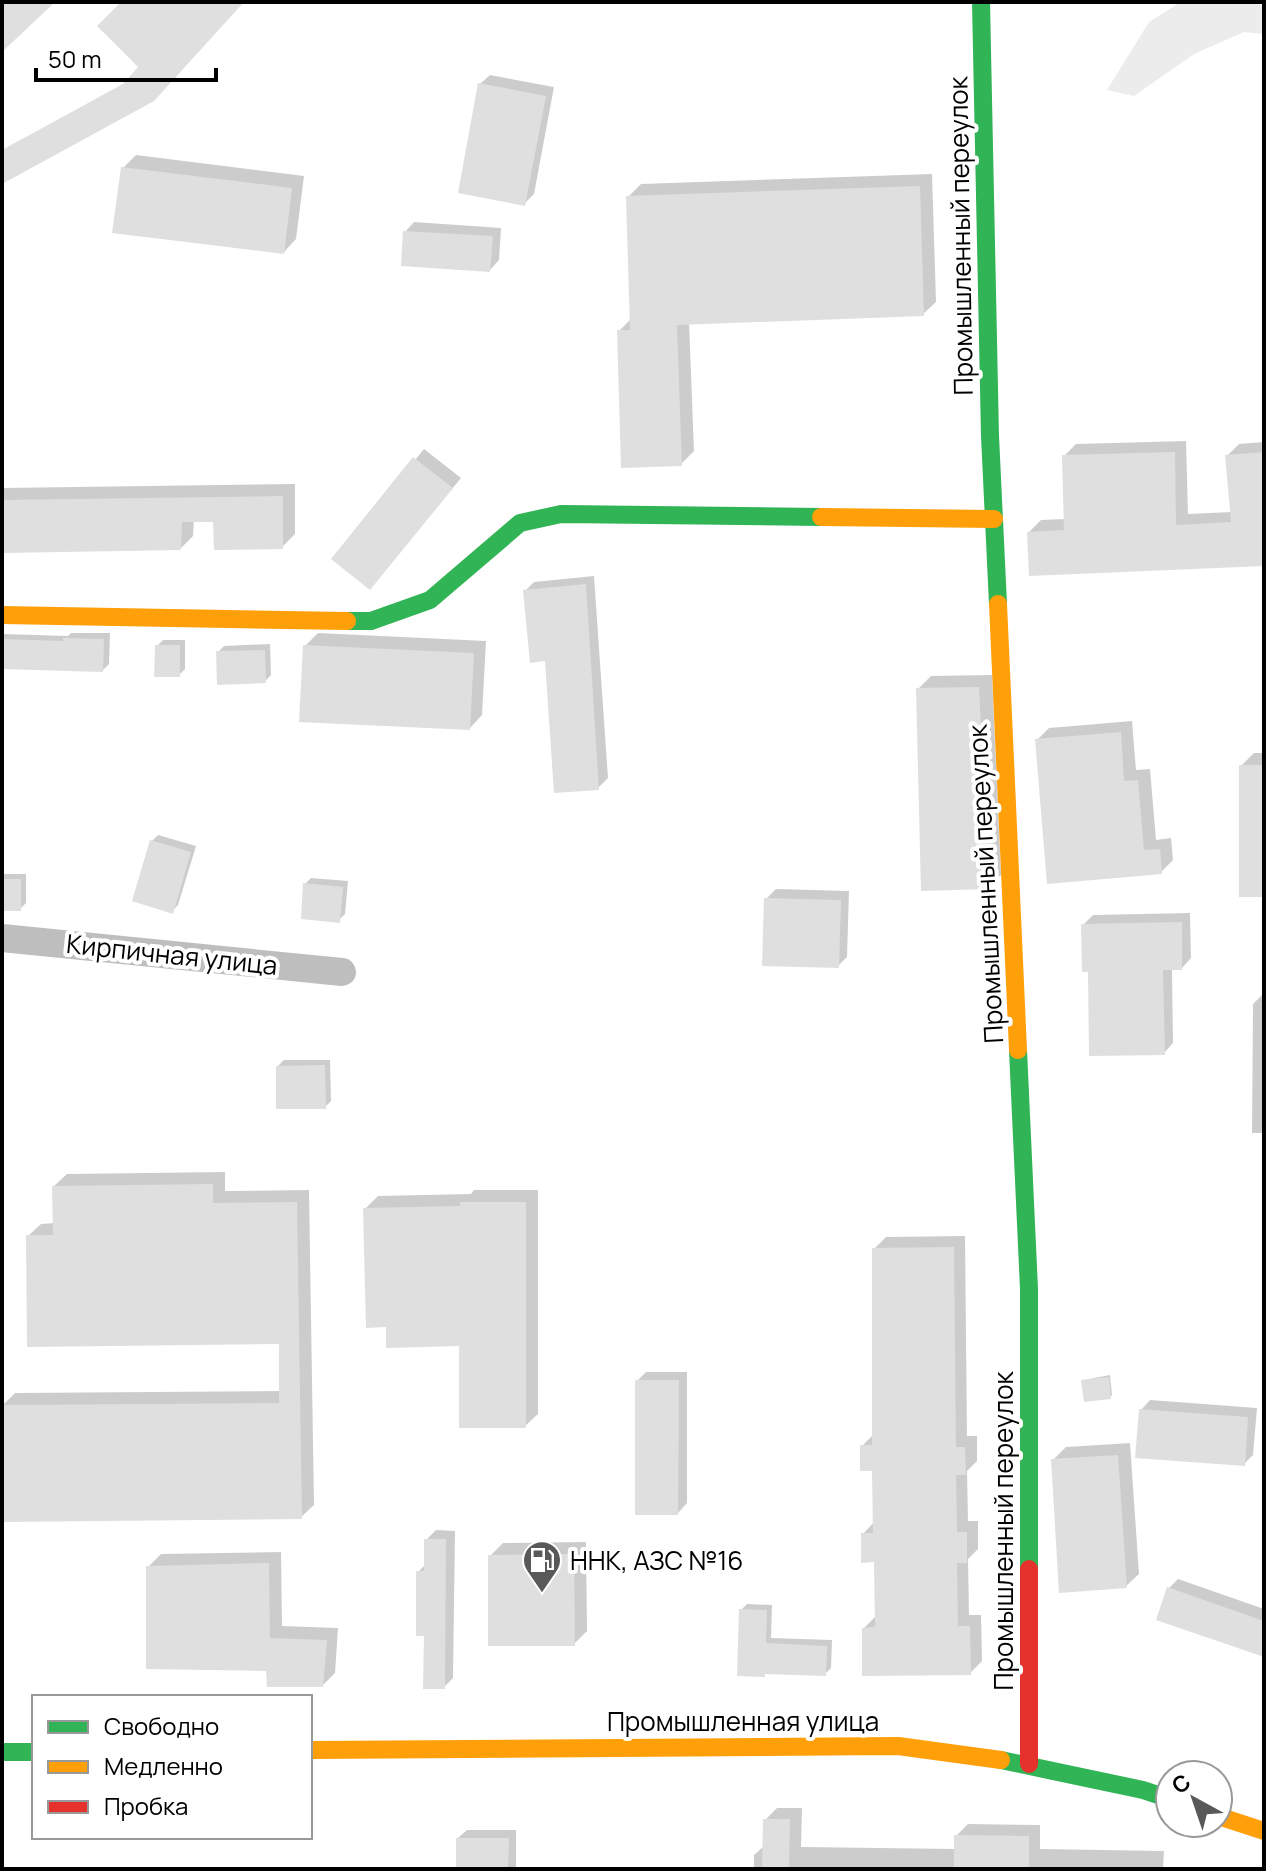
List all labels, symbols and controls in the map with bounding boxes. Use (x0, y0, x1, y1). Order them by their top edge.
scale bar (36, 32, 216, 82)
text: 50 m (48, 42, 102, 75)
street label: Промышленный переулок (939, 75, 981, 396)
street label: Промышленный переулок (959, 723, 1011, 1044)
street label: Кирпичная улица (65, 925, 279, 983)
street label: Промышленный переулок (985, 1370, 1021, 1690)
fuel station icon: ННК, АЗС №16 (521, 1539, 563, 1594)
place label: ННК, АЗС №16 (570, 1542, 743, 1578)
legend (32, 1695, 312, 1839)
street label: Промышленная улица (607, 1703, 879, 1739)
text: Свободно (104, 1709, 219, 1742)
text: Медленно (104, 1749, 223, 1782)
north arrow (1154, 1759, 1234, 1839)
text: С (1165, 1767, 1197, 1800)
text: Пробка (104, 1789, 188, 1822)

